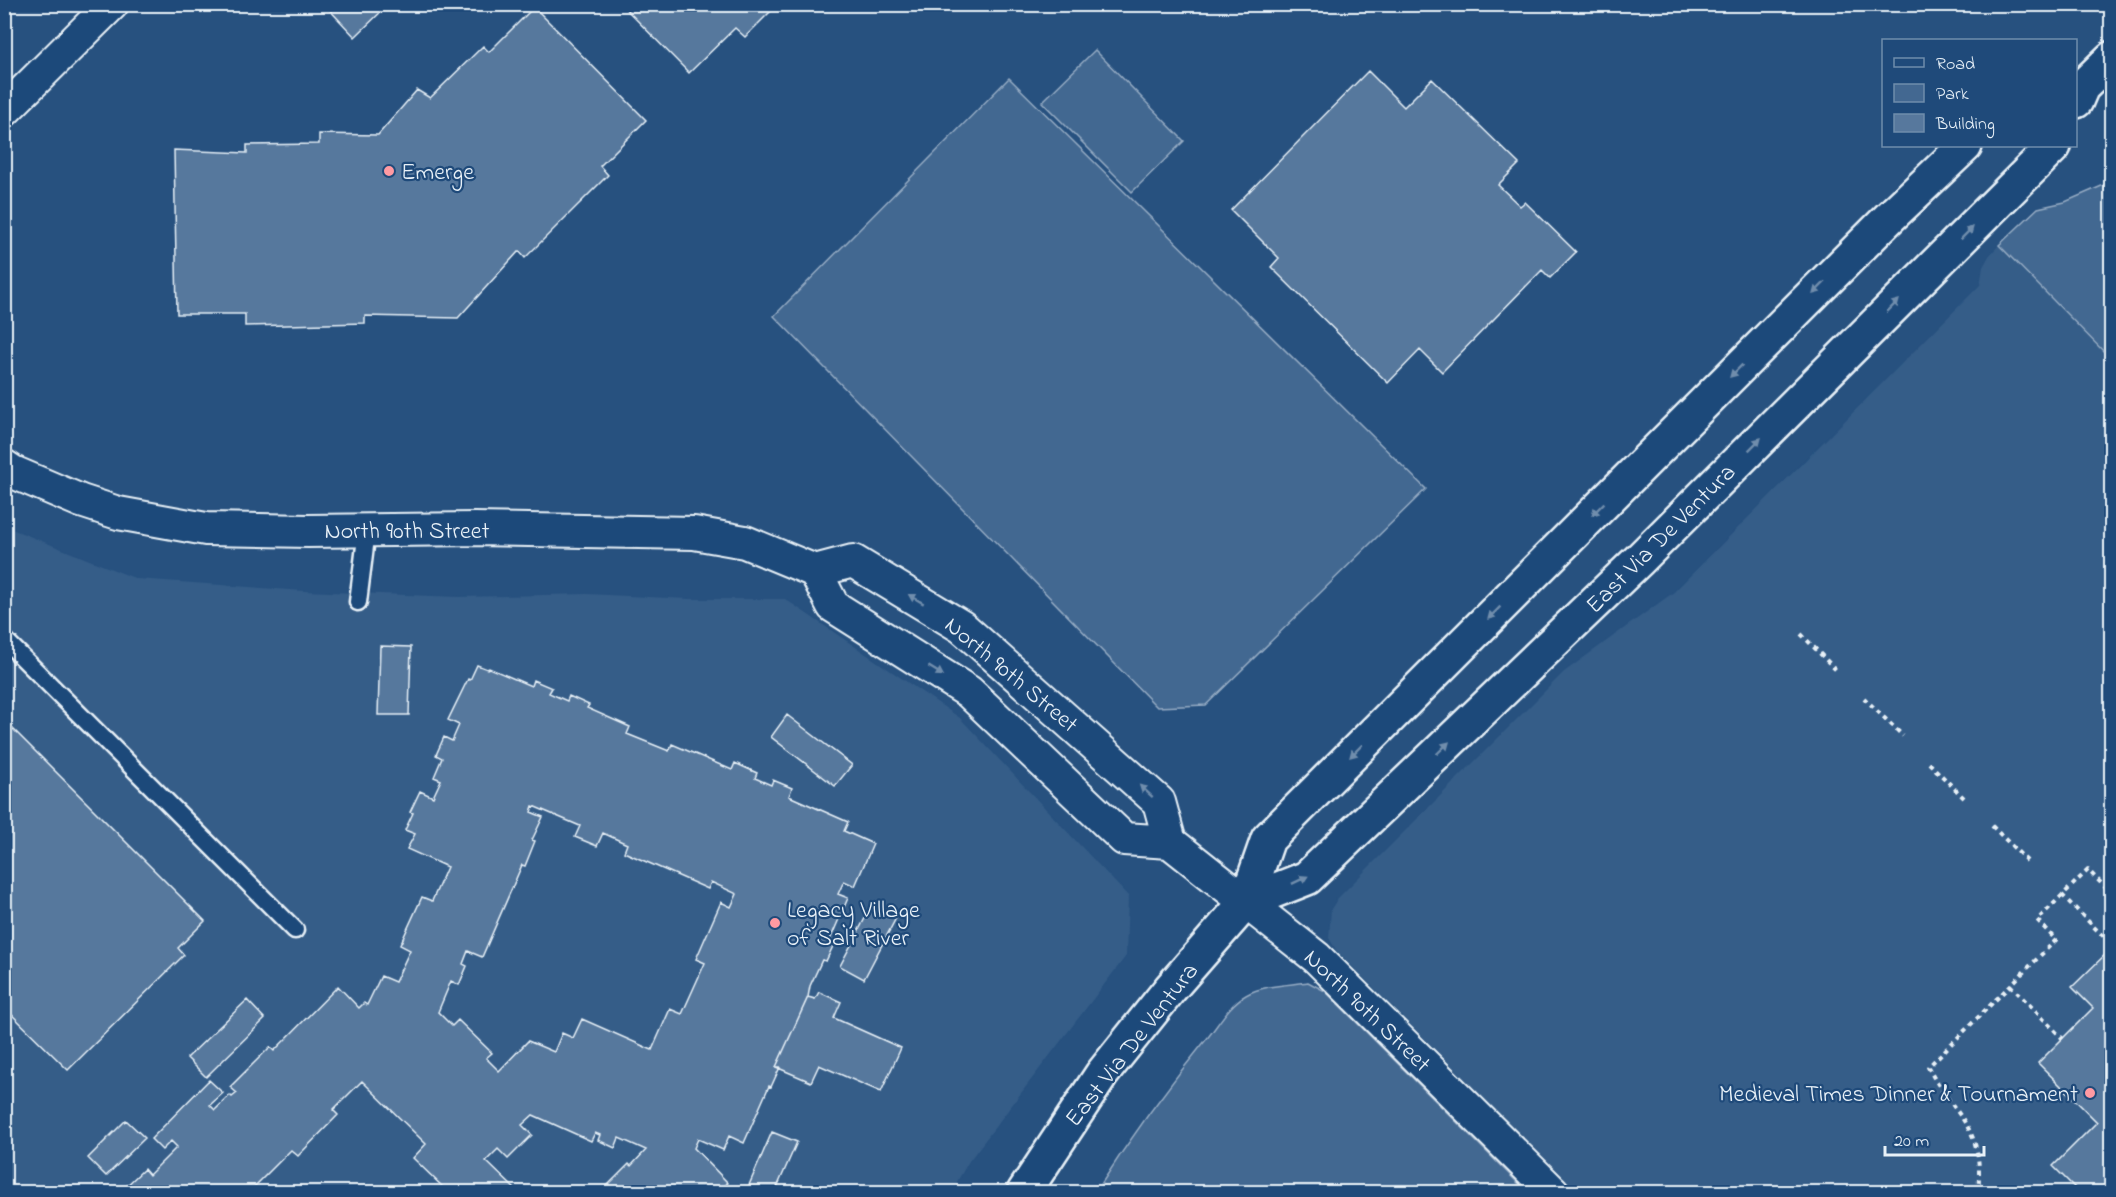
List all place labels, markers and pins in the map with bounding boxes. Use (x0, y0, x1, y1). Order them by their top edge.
place label: Emerge (401, 156, 474, 191)
marker: Emerge (382, 164, 396, 178)
place label: Legacy Village of Salt River (787, 894, 920, 957)
marker: Legacy Village of Salt River (768, 916, 782, 930)
place label: Medieval Times Dinner & Tournament (1719, 1078, 2078, 1113)
marker: Medieval Times Dinner & Tournament (2083, 1086, 2097, 1100)

